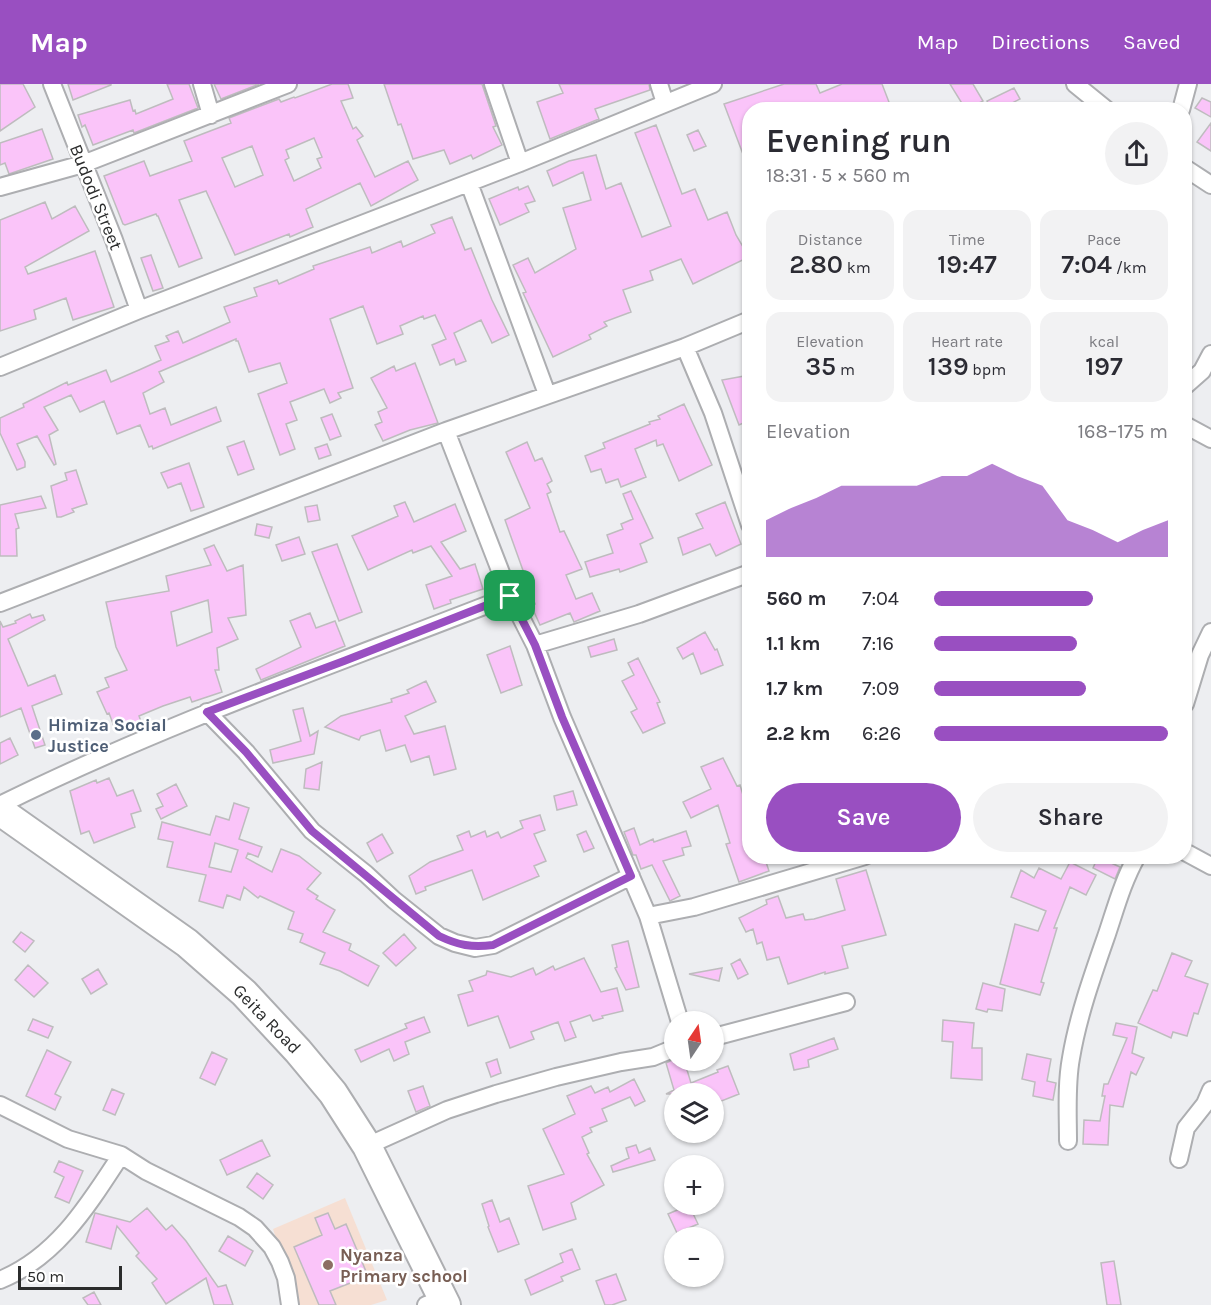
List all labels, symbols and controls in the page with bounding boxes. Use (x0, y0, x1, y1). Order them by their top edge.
text: Map (30, 26, 88, 59)
text: Map (917, 30, 958, 54)
text: Directions (991, 30, 1090, 54)
text: Saved (1123, 30, 1181, 54)
text: Evening run (766, 122, 952, 160)
button: share (1105, 122, 1168, 185)
street label: Budodi Street (65, 141, 127, 253)
text: 18:31 · 5 × 560 m (766, 164, 910, 187)
text: Distance (798, 230, 862, 249)
text: Time (949, 230, 985, 249)
text: Pace (1087, 230, 1121, 249)
text: 2.80 (789, 249, 843, 280)
text: 19:47 (937, 249, 997, 280)
text: 7:04 (1061, 249, 1112, 280)
text: km (843, 258, 871, 277)
text: /km (1112, 258, 1147, 277)
text: Elevation (796, 332, 864, 351)
text: Heart rate (931, 332, 1003, 351)
text: kcal (1089, 332, 1119, 351)
text: 35 (805, 351, 836, 382)
text: 139 (928, 351, 969, 382)
text: 197 (1085, 351, 1123, 382)
text: m (836, 360, 855, 379)
text: bpm (969, 360, 1006, 379)
text: Elevation (766, 420, 851, 443)
text: 168–175 m (1077, 420, 1168, 443)
pin (484, 570, 535, 621)
icon: arrive (493, 579, 526, 612)
text: 560 m (766, 587, 826, 610)
text: 7:04 (862, 587, 899, 610)
text: 1.1 km (766, 632, 820, 655)
text: 7:16 (862, 632, 894, 655)
text: 1.7 km (766, 677, 823, 700)
text: 7:09 (862, 677, 899, 700)
place label: Himiza Social Justice (48, 714, 167, 757)
text: 2.2 km (766, 722, 830, 745)
text: 6:26 (862, 722, 901, 745)
marker: Himiza Social Justice (29, 728, 43, 742)
button: Save (766, 783, 961, 852)
button: Share (973, 783, 1168, 852)
street label: Geita Road (228, 979, 306, 1059)
north arrow (664, 1011, 724, 1071)
map controls (664, 1011, 724, 1287)
button: layers (664, 1083, 724, 1143)
button: + (664, 1155, 724, 1215)
button: − (664, 1227, 724, 1287)
place label: Nyanza Primary school (340, 1244, 468, 1287)
marker: Nyanza Primary school (321, 1258, 335, 1272)
scale bar (18, 1263, 122, 1290)
text: 50 m (27, 1267, 64, 1286)

